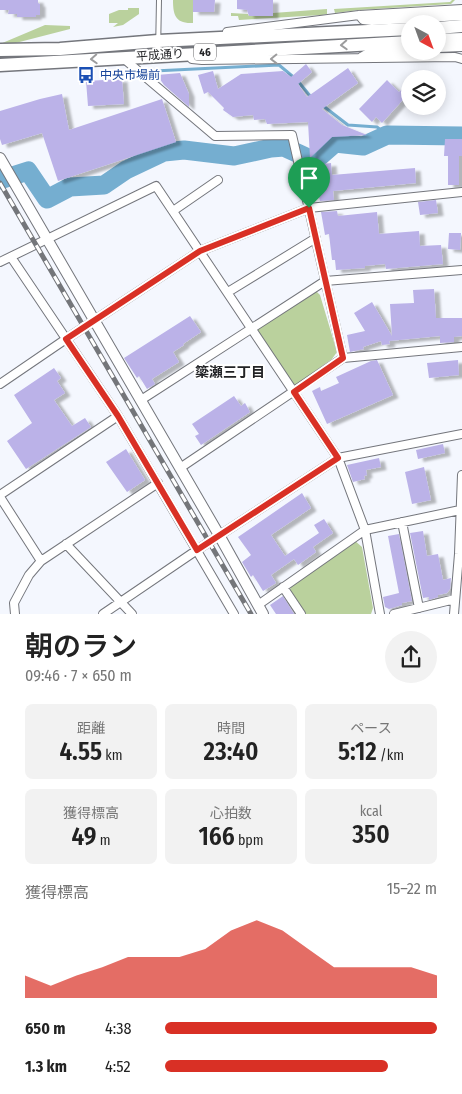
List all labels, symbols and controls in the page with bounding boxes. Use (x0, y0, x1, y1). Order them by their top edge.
north arrow (401, 15, 446, 60)
map controls (401, 15, 446, 115)
one-way arrow (340, 39, 348, 50)
road number: 46 (194, 44, 216, 61)
street label: 平成通り (136, 46, 184, 64)
one-way arrow (90, 53, 98, 64)
one-way arrow (269, 54, 277, 64)
bus stop icon: 中央市場前 (76, 65, 96, 85)
place label: 中央市場前 (100, 68, 160, 82)
button: layers (401, 70, 446, 115)
pin (288, 157, 330, 208)
icon: arrive (295, 164, 323, 192)
district label: 簗瀬三丁目 (195, 364, 265, 381)
text: 朝のラン (25, 630, 137, 663)
button: share (385, 631, 437, 683)
text: 09:46 · 7 × 650 m (25, 666, 132, 685)
text: 距離 (77, 720, 105, 737)
text: 時間 (217, 720, 245, 737)
text: ペース (350, 720, 392, 737)
text: 4.55 (59, 737, 102, 767)
text: 23:40 (204, 737, 258, 767)
text: 5:12 (338, 737, 377, 767)
text: km (102, 747, 123, 764)
text: /km (377, 747, 404, 764)
text: kcal (360, 803, 382, 820)
text: 獲得標高 (63, 805, 119, 822)
text: 心拍数 (210, 805, 252, 822)
text: 350 (352, 820, 390, 850)
text: 49 (72, 822, 96, 852)
text: 166 (198, 822, 235, 852)
text: m (96, 832, 111, 849)
text: bpm (235, 832, 264, 849)
text: 15–22 m (387, 879, 437, 898)
text: 獲得標高 (25, 883, 89, 902)
text: 650 m (25, 1019, 65, 1038)
text: 4:38 (105, 1019, 132, 1038)
text: 1.3 km (25, 1057, 67, 1076)
text: 4:52 (105, 1057, 130, 1076)

